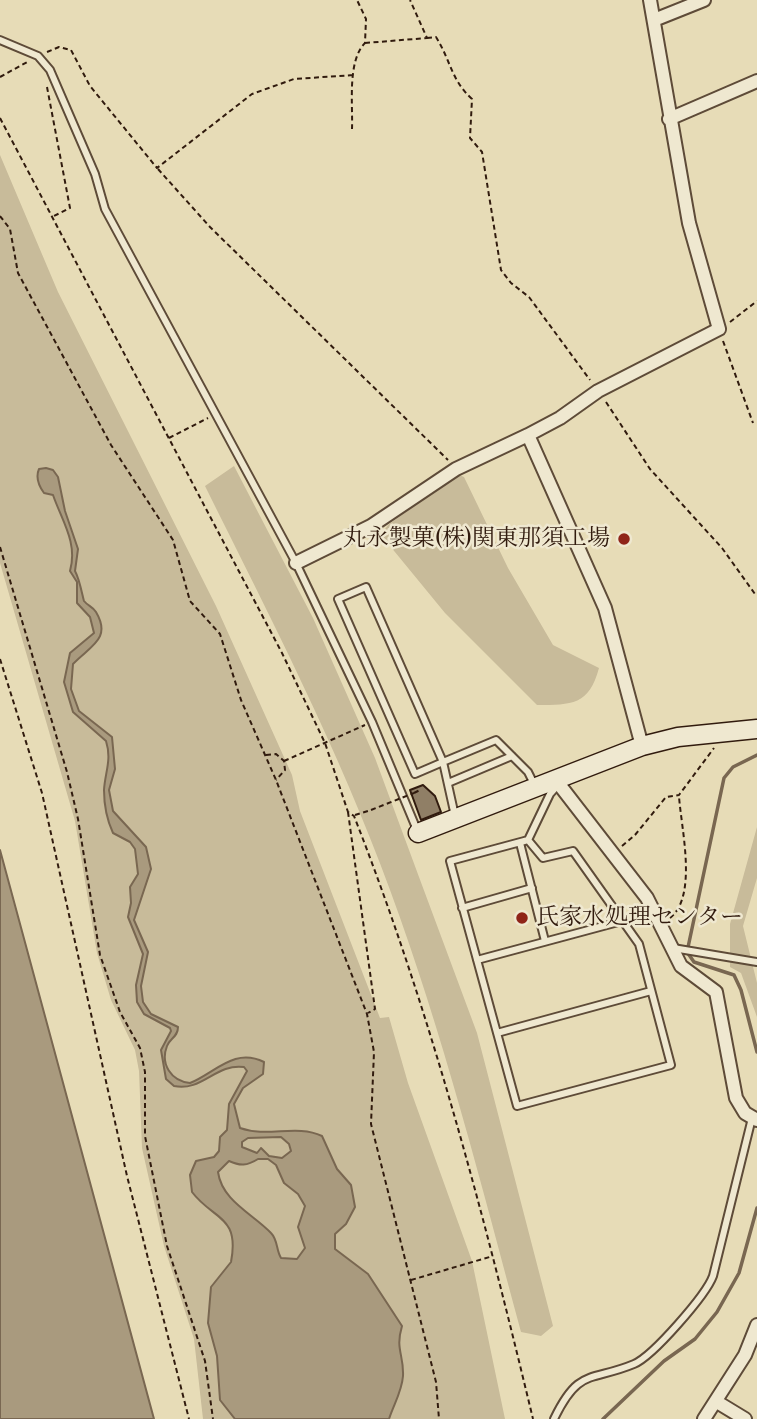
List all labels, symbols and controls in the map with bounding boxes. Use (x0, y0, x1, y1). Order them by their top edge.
place label: 丸永製菓(株)関東那須工場 (343, 525, 610, 553)
marker: 丸永製菓(株)関東那須工場 (616, 531, 632, 547)
place label: 氏家水処理センター (536, 904, 743, 932)
marker: 氏家水処理センター (514, 910, 530, 926)

